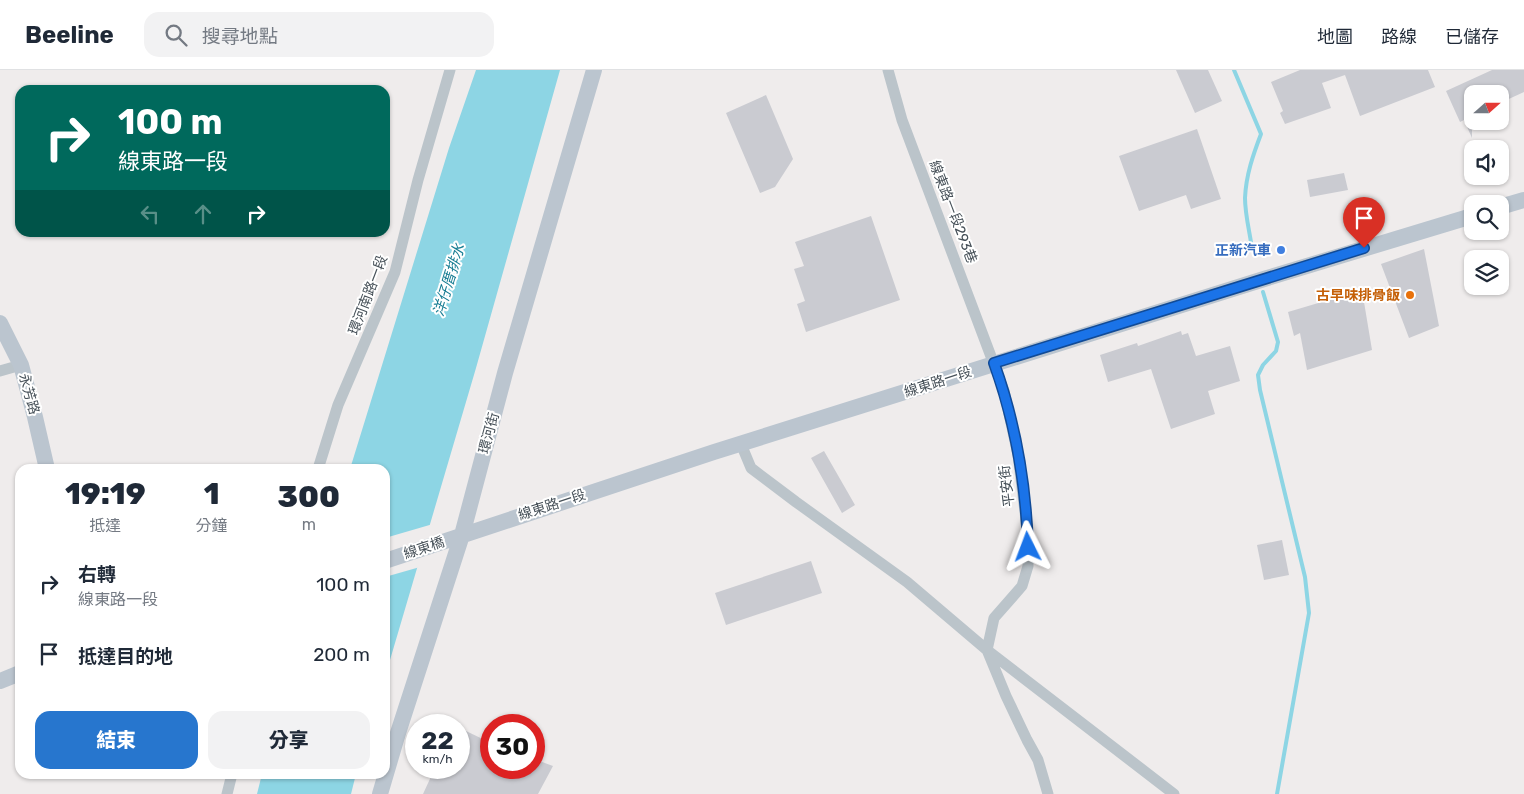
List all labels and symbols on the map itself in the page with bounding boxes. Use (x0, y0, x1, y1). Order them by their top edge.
north arrow (1464, 85, 1509, 130)
street label: 線東路一段293巷 (926, 158, 980, 266)
pin (1343, 197, 1385, 248)
water label: 洋仔厝排水 (429, 241, 469, 319)
place label: 正新汽車 (1215, 242, 1271, 259)
marker: 正新汽車 (1275, 244, 1287, 256)
street label: 環河南路一段 (345, 253, 391, 337)
place label: 古早味排骨飯 (1316, 287, 1400, 304)
marker: 古早味排骨飯 (1404, 289, 1416, 301)
street label: 線東路一段 (902, 363, 974, 401)
street label: 永芳路 (15, 371, 43, 417)
street label: 環河街 (475, 411, 503, 455)
street label: 平安街 (996, 464, 1018, 508)
street label: 線東路一段 (516, 486, 588, 524)
position arrow (1001, 520, 1053, 572)
street label: 線東橋 (401, 533, 447, 563)
speed limit sign: 30 (480, 714, 545, 779)

